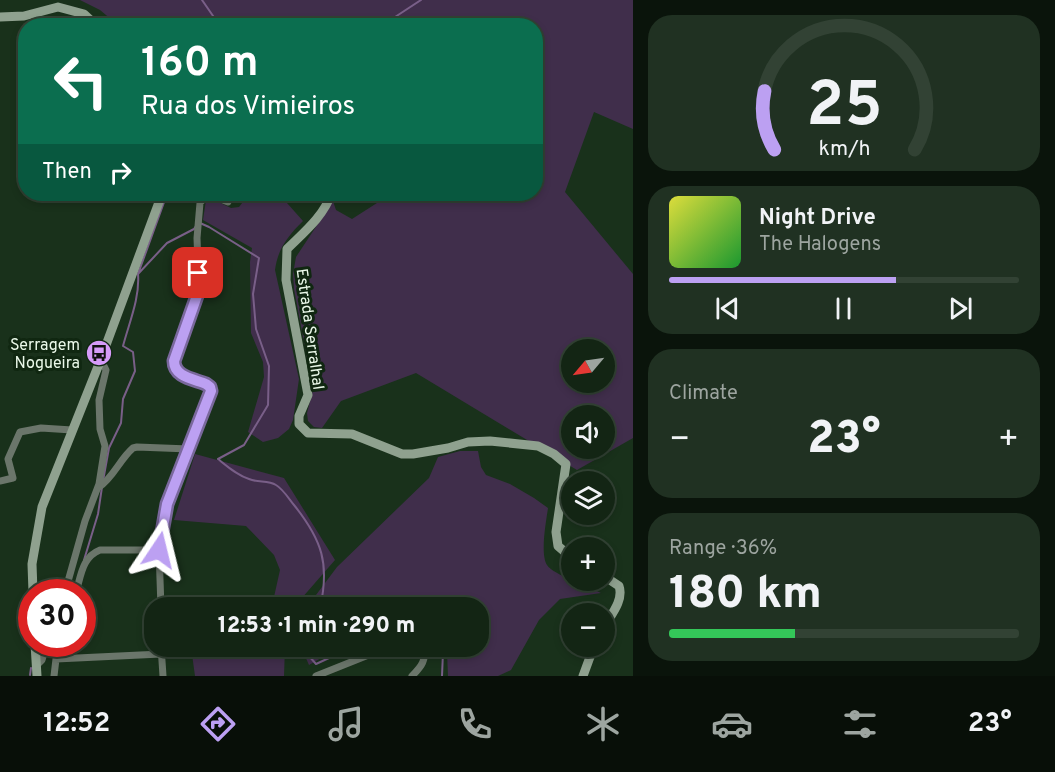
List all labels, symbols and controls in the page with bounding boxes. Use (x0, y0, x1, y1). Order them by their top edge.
text: 160 m (141, 38, 259, 91)
icon: left (42, 42, 120, 120)
text: 25 (806, 69, 882, 148)
text: Rua dos Vimieiros (141, 90, 355, 124)
text: km/h (818, 136, 870, 163)
icon: right (104, 156, 137, 189)
text: Then (42, 159, 92, 186)
text: Night Drive (759, 205, 876, 232)
text: The Halogens (759, 232, 881, 258)
pin (172, 247, 223, 298)
icon: arrive (181, 256, 214, 289)
street label: Estrada Serralhal (291, 267, 327, 391)
icon: previous (711, 292, 744, 325)
icon: pause (827, 292, 860, 325)
icon: next (944, 292, 977, 325)
place label: Serragem Nogueira (10, 336, 80, 374)
bus stop icon: Serragem Nogueira (84, 338, 114, 368)
north arrow (561, 339, 615, 393)
map controls (561, 339, 615, 657)
text: Climate (669, 381, 738, 407)
button: sound (561, 405, 615, 459)
text: 23° (807, 412, 881, 469)
text: − (669, 420, 690, 462)
text: + (998, 420, 1019, 462)
button: layers (561, 471, 615, 525)
position arrow (127, 518, 191, 582)
text: Range · 36% (669, 536, 777, 562)
button: + (561, 537, 615, 591)
text: 180 km (669, 567, 822, 624)
speed limit sign: 30 (18, 579, 96, 657)
button: − (561, 603, 615, 657)
text: 12:53 · 1 min · 290 m (218, 613, 415, 640)
icon: directions (197, 703, 239, 745)
icon: music (325, 703, 367, 745)
icon: phone (454, 703, 496, 745)
icon: climate (582, 703, 624, 745)
icon: car (711, 703, 753, 745)
icon: filters (839, 703, 881, 745)
text: 12:52 (43, 707, 110, 741)
text: 23° (968, 707, 1012, 741)

